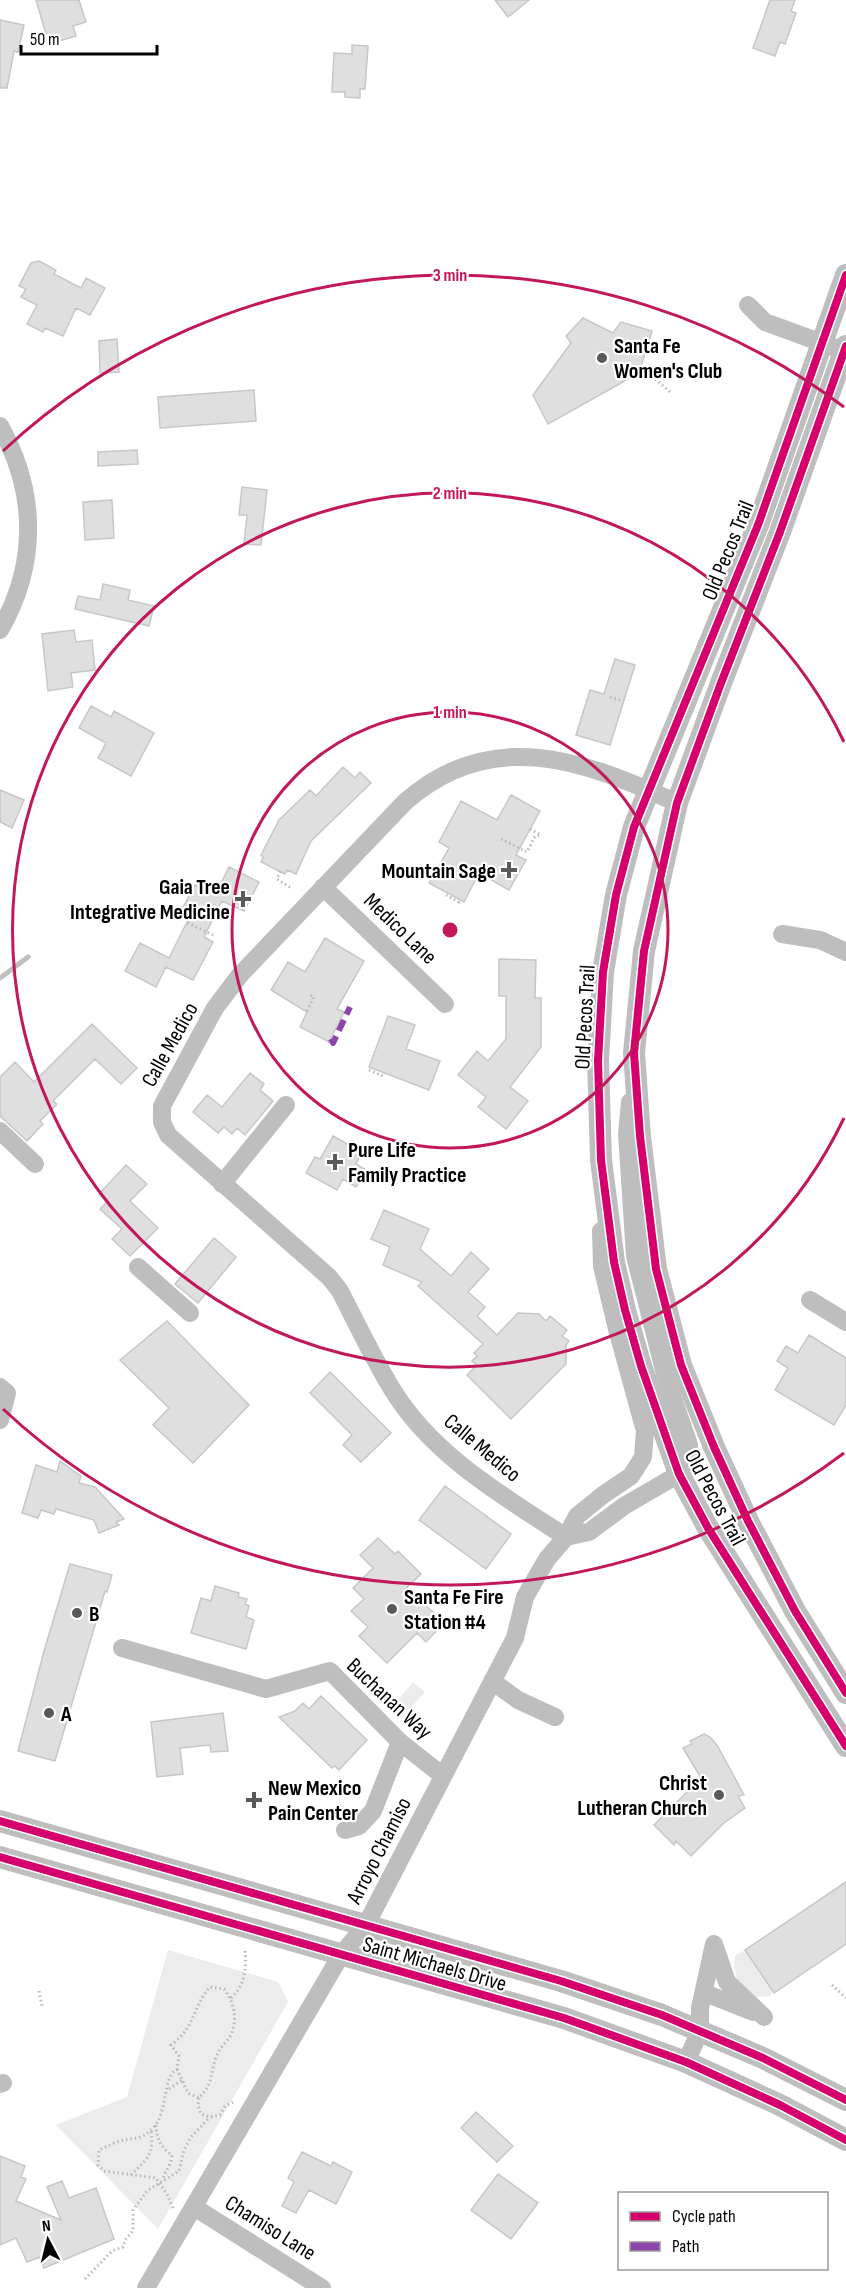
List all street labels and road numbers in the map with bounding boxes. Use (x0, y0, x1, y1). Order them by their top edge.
street label: Old Pecos Trail (696, 497, 761, 604)
street label: Medico Lane (358, 888, 442, 971)
street label: Old Pecos Trail (569, 964, 602, 1070)
street label: Calle Medico (136, 998, 204, 1092)
street label: Calle Medico (438, 1408, 526, 1488)
street label: Old Pecos Trail (678, 1445, 751, 1550)
street label: Buchanan Way (341, 1653, 438, 1746)
street label: Arroyo Chamiso (341, 1793, 418, 1909)
street label: Saint Michaels Drive (360, 1931, 510, 1998)
street label: Chamiso Lane (220, 2190, 321, 2267)

